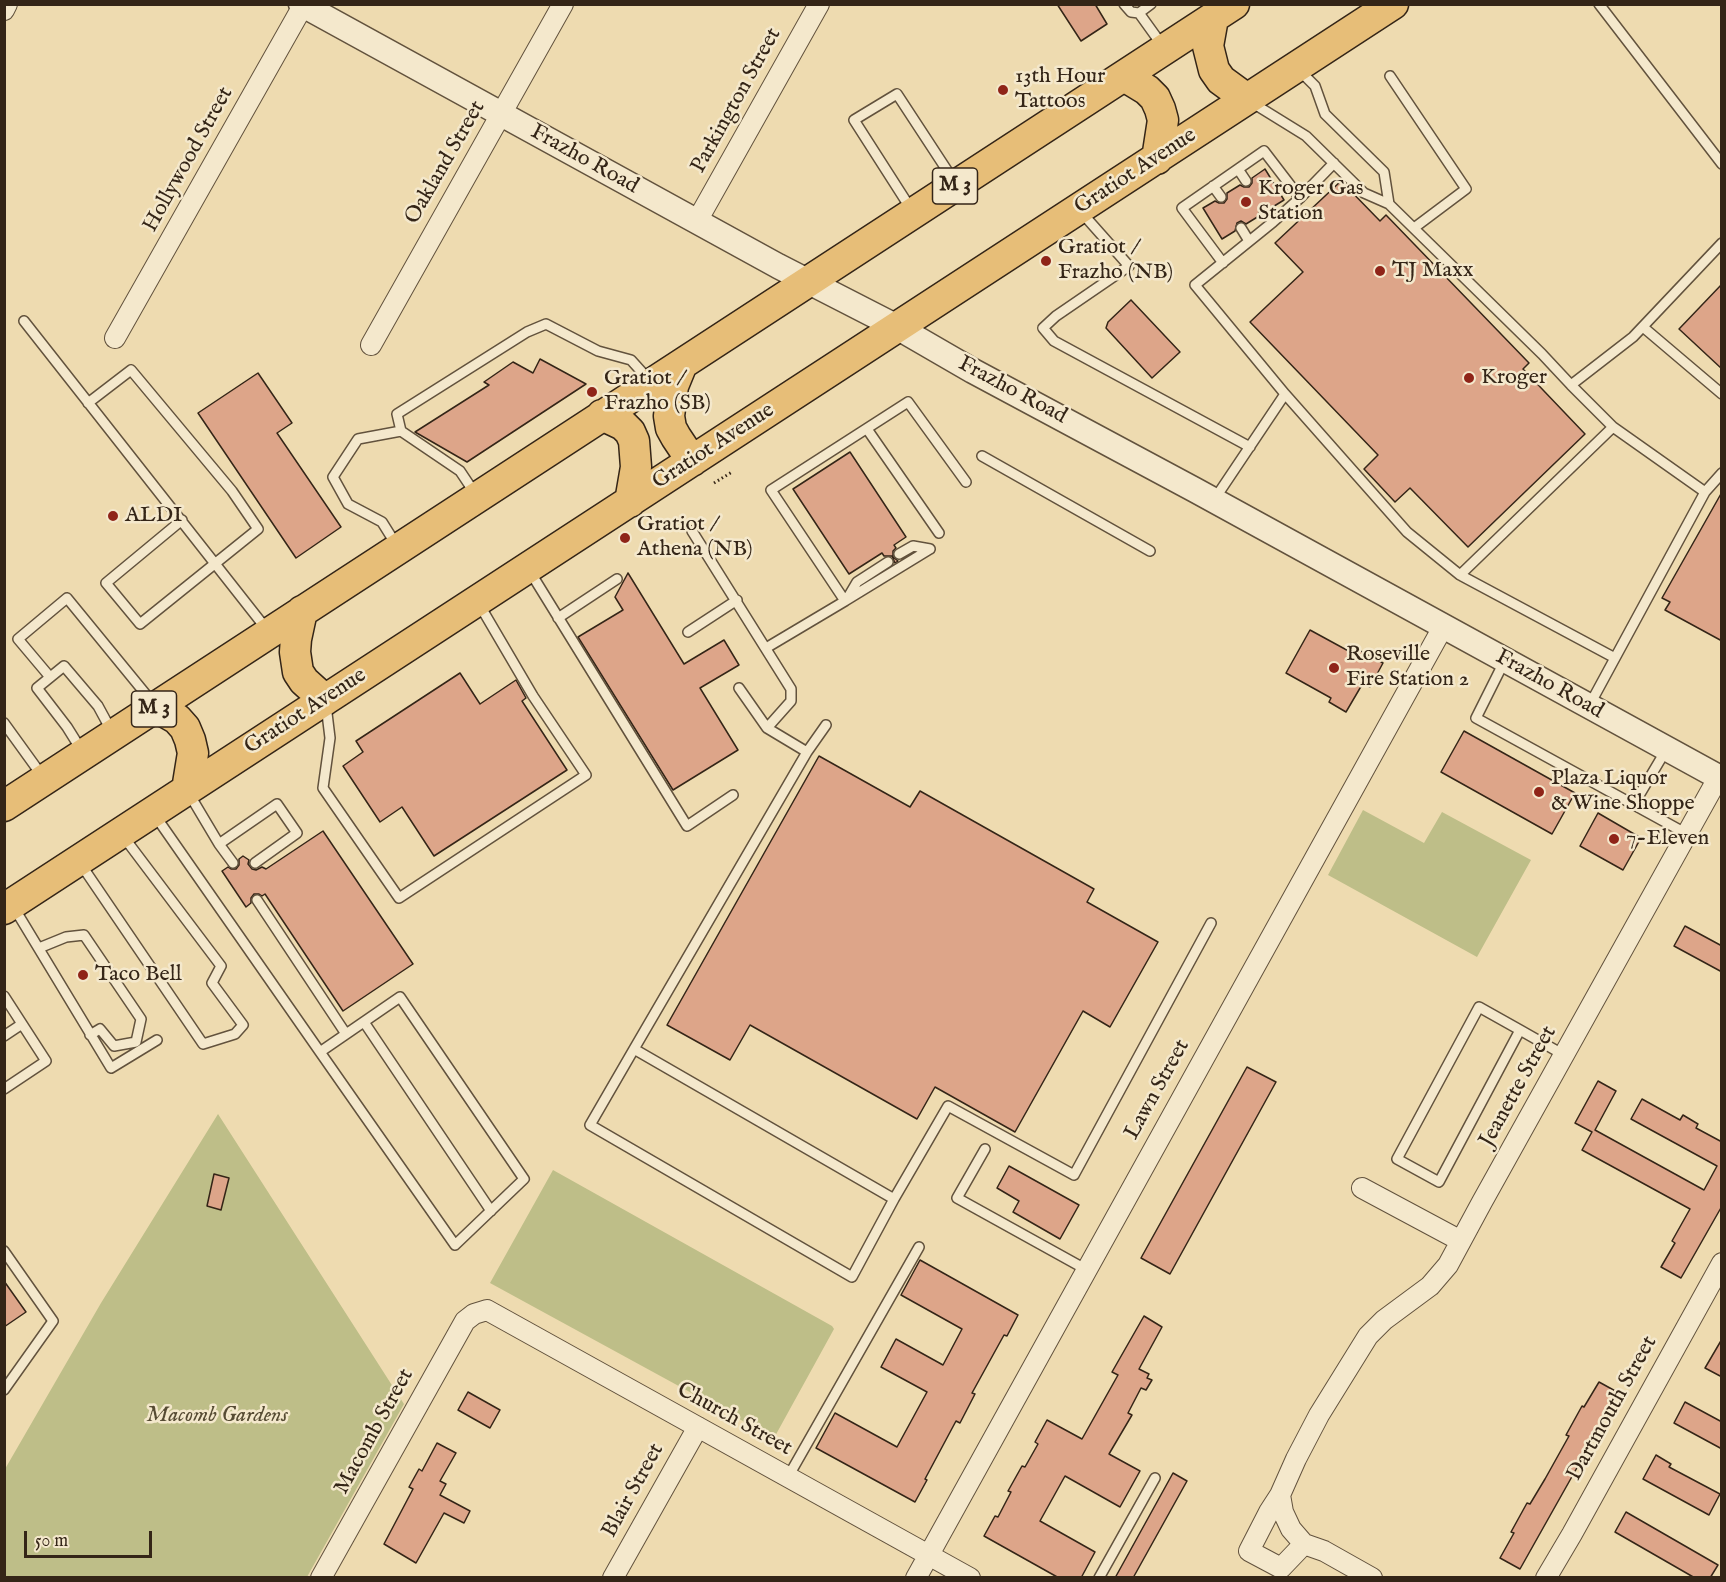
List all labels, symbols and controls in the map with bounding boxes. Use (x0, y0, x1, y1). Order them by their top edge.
street label: Parkington Street (686, 24, 788, 178)
place label: 13th Hour Tattoos (1015, 64, 1105, 116)
street label: Hollywood Street (138, 83, 240, 237)
marker: 13th Hour Tattoos (996, 83, 1010, 97)
street label: Oakland Street (400, 97, 492, 229)
street label: Frazho Road (525, 119, 643, 201)
street label: Gratiot Avenue (1070, 123, 1202, 221)
road number: M 3 (932, 168, 978, 204)
place label: Kroger Gas Station (1258, 176, 1363, 228)
marker: Kroger Gas Station (1239, 195, 1253, 209)
place label: Gratiot / Frazho (NB) (1058, 235, 1173, 286)
marker: Gratiot / Frazho (NB) (1039, 254, 1053, 268)
place label: TJ Maxx (1392, 258, 1473, 284)
marker: TJ Maxx (1373, 264, 1387, 278)
street label: Frazho Road (953, 351, 1071, 431)
place label: Kroger (1481, 365, 1547, 391)
place label: Gratiot / Frazho (SB) (604, 366, 711, 418)
marker: Kroger (1462, 371, 1476, 385)
marker: Gratiot / Frazho (SB) (585, 385, 599, 399)
street label: Gratiot Avenue (648, 398, 780, 496)
place label: ALDI (125, 503, 182, 529)
marker: ALDI (106, 509, 120, 523)
place label: Gratiot / Athena (NB) (637, 512, 753, 564)
marker: Gratiot / Athena (NB) (618, 531, 632, 545)
place label: Roseville Fire Station 2 (1346, 642, 1469, 694)
street label: Frazho Road (1490, 644, 1608, 726)
marker: Roseville Fire Station 2 (1327, 661, 1341, 675)
street label: Gratiot Avenue (240, 663, 372, 761)
road number: M 3 (132, 691, 176, 727)
place label: Plaza Liquor & Wine Shoppe (1551, 766, 1695, 818)
marker: Plaza Liquor & Wine Shoppe (1532, 785, 1546, 799)
place label: 7-Eleven (1626, 826, 1709, 852)
marker: 7-Eleven (1607, 832, 1621, 846)
place label: Taco Bell (95, 962, 182, 988)
marker: Taco Bell (76, 968, 90, 982)
street label: Jeanette Street (1475, 1022, 1563, 1152)
street label: Lawn Street (1120, 1035, 1196, 1145)
street label: Dartmouth Street (1562, 1332, 1664, 1486)
street label: Macomb Street (330, 1365, 420, 1499)
street label: Church Street (672, 1378, 796, 1462)
park label: Macomb Gardens (146, 1403, 288, 1429)
street label: Blair Street (597, 1439, 671, 1543)
scale bar (27, 1519, 154, 1557)
text: 50 m (35, 1530, 68, 1553)

